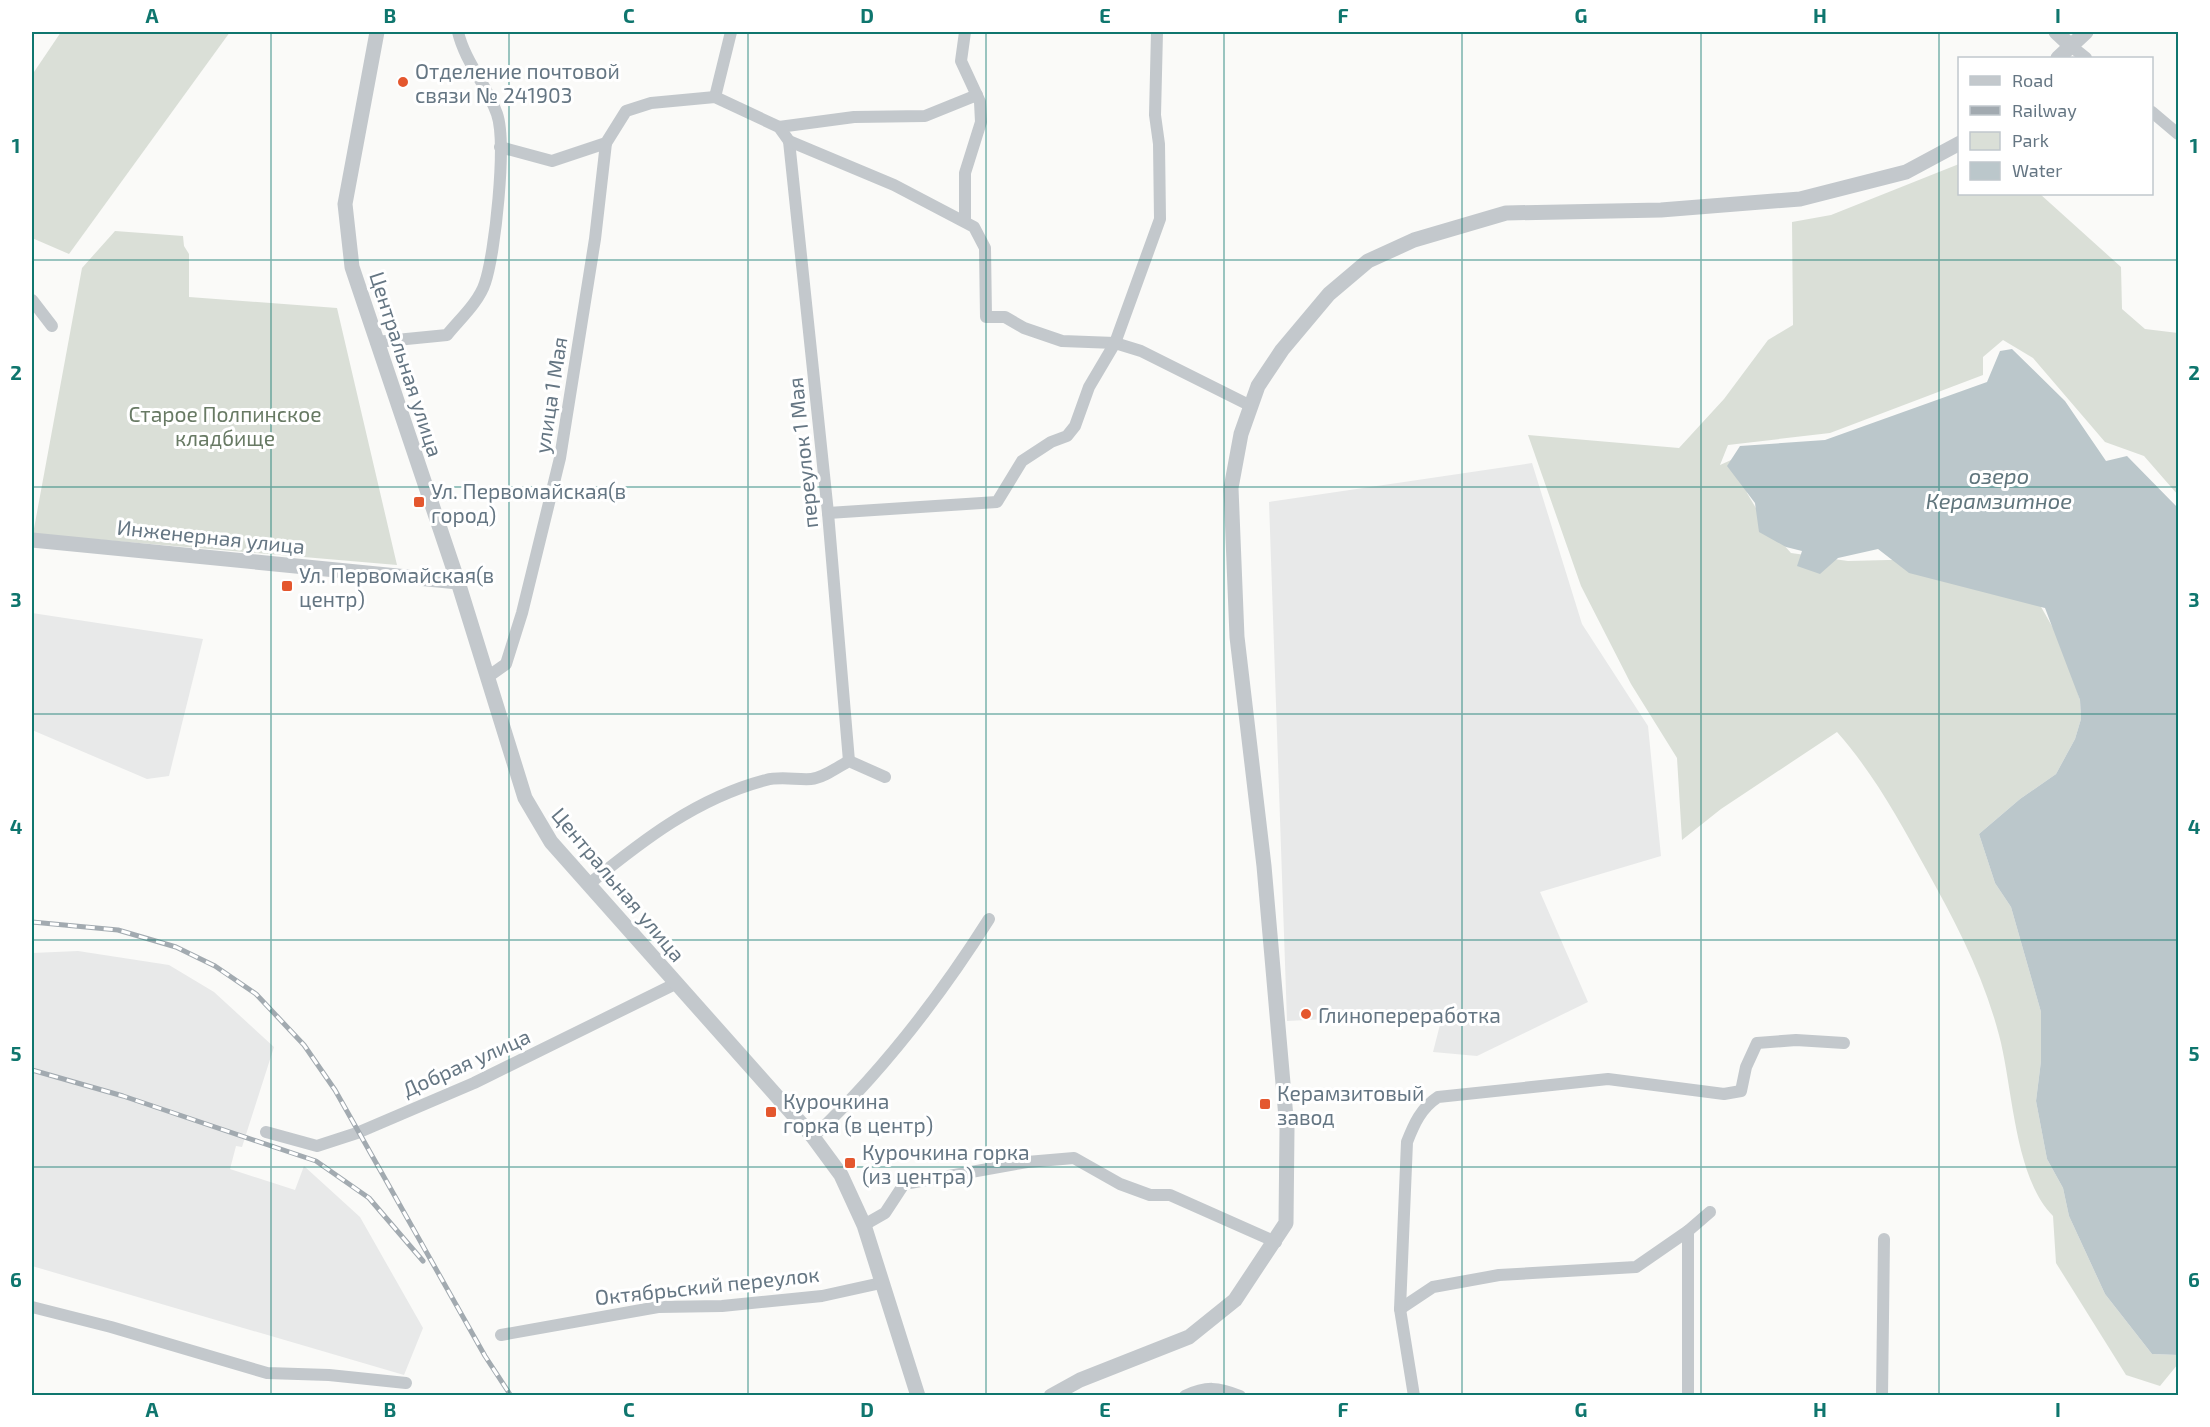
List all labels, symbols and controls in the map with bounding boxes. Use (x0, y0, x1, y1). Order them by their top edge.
text: A (145, 3, 159, 27)
text: B (384, 3, 396, 27)
text: C (623, 3, 635, 27)
text: D (860, 3, 874, 27)
text: E (1099, 3, 1111, 27)
text: F (1337, 3, 1349, 27)
text: G (1575, 3, 1587, 27)
text: H (1813, 3, 1827, 27)
text: I (2055, 3, 2061, 27)
legend (1958, 57, 2153, 195)
place label: Отделение почтовой связи № 241903 (415, 58, 620, 107)
text: Road (2012, 69, 2053, 91)
marker: Отделение почтовой связи № 241903 (396, 75, 410, 89)
text: Railway (2012, 99, 2077, 121)
text: Park (2012, 129, 2049, 151)
text: 1 (12, 133, 20, 157)
text: 1 (2190, 133, 2198, 157)
text: Water (2012, 159, 2062, 181)
street label: Центральная улица (364, 268, 449, 460)
street label: улица 1 Мая (528, 335, 573, 455)
text: 2 (10, 360, 22, 384)
text: 2 (2188, 360, 2200, 384)
street label: переулок 1 Мая (782, 376, 823, 530)
park label: Старое Полпинское кладбище (128, 401, 322, 450)
water label: озеро Керамзитное (1926, 462, 2072, 513)
place label: Ул. Первомайская(в город) (431, 478, 626, 527)
marker: Ул. Первомайская(в город) (412, 495, 426, 509)
street label: Инженерная улица (116, 514, 306, 559)
place label: Ул. Первомайская(в центр) (299, 562, 494, 611)
marker: Ул. Первомайская(в центр) (280, 579, 294, 593)
text: 3 (10, 587, 22, 611)
text: 3 (2188, 587, 2200, 611)
street label: Центральная улица (547, 802, 691, 967)
text: 4 (10, 814, 23, 838)
text: 4 (2188, 814, 2201, 838)
place label: Глинопереработка (1318, 1002, 1501, 1027)
marker: Глинопереработка (1299, 1007, 1313, 1021)
street label: Добрая улица (398, 1023, 534, 1102)
text: 5 (10, 1041, 22, 1065)
text: 5 (2188, 1041, 2200, 1065)
place label: Керамзитовый завод (1277, 1080, 1424, 1129)
place label: Курочкина горка (в центр) (783, 1088, 933, 1137)
marker: Керамзитовый завод (1258, 1097, 1272, 1111)
marker: Курочкина горка (в центр) (764, 1105, 778, 1119)
place label: Курочкина горка (из центра) (862, 1139, 1030, 1188)
marker: Курочкина горка (из центра) (843, 1156, 857, 1170)
street label: Октябрьский переулок (594, 1261, 821, 1310)
text: 6 (10, 1267, 22, 1291)
text: 6 (2188, 1267, 2200, 1291)
text: A (145, 1397, 159, 1421)
text: B (384, 1397, 396, 1421)
text: C (623, 1397, 635, 1421)
text: D (860, 1397, 874, 1421)
text: E (1099, 1397, 1111, 1421)
text: F (1337, 1397, 1349, 1421)
text: G (1575, 1397, 1587, 1421)
text: H (1813, 1397, 1827, 1421)
text: I (2055, 1397, 2061, 1421)

